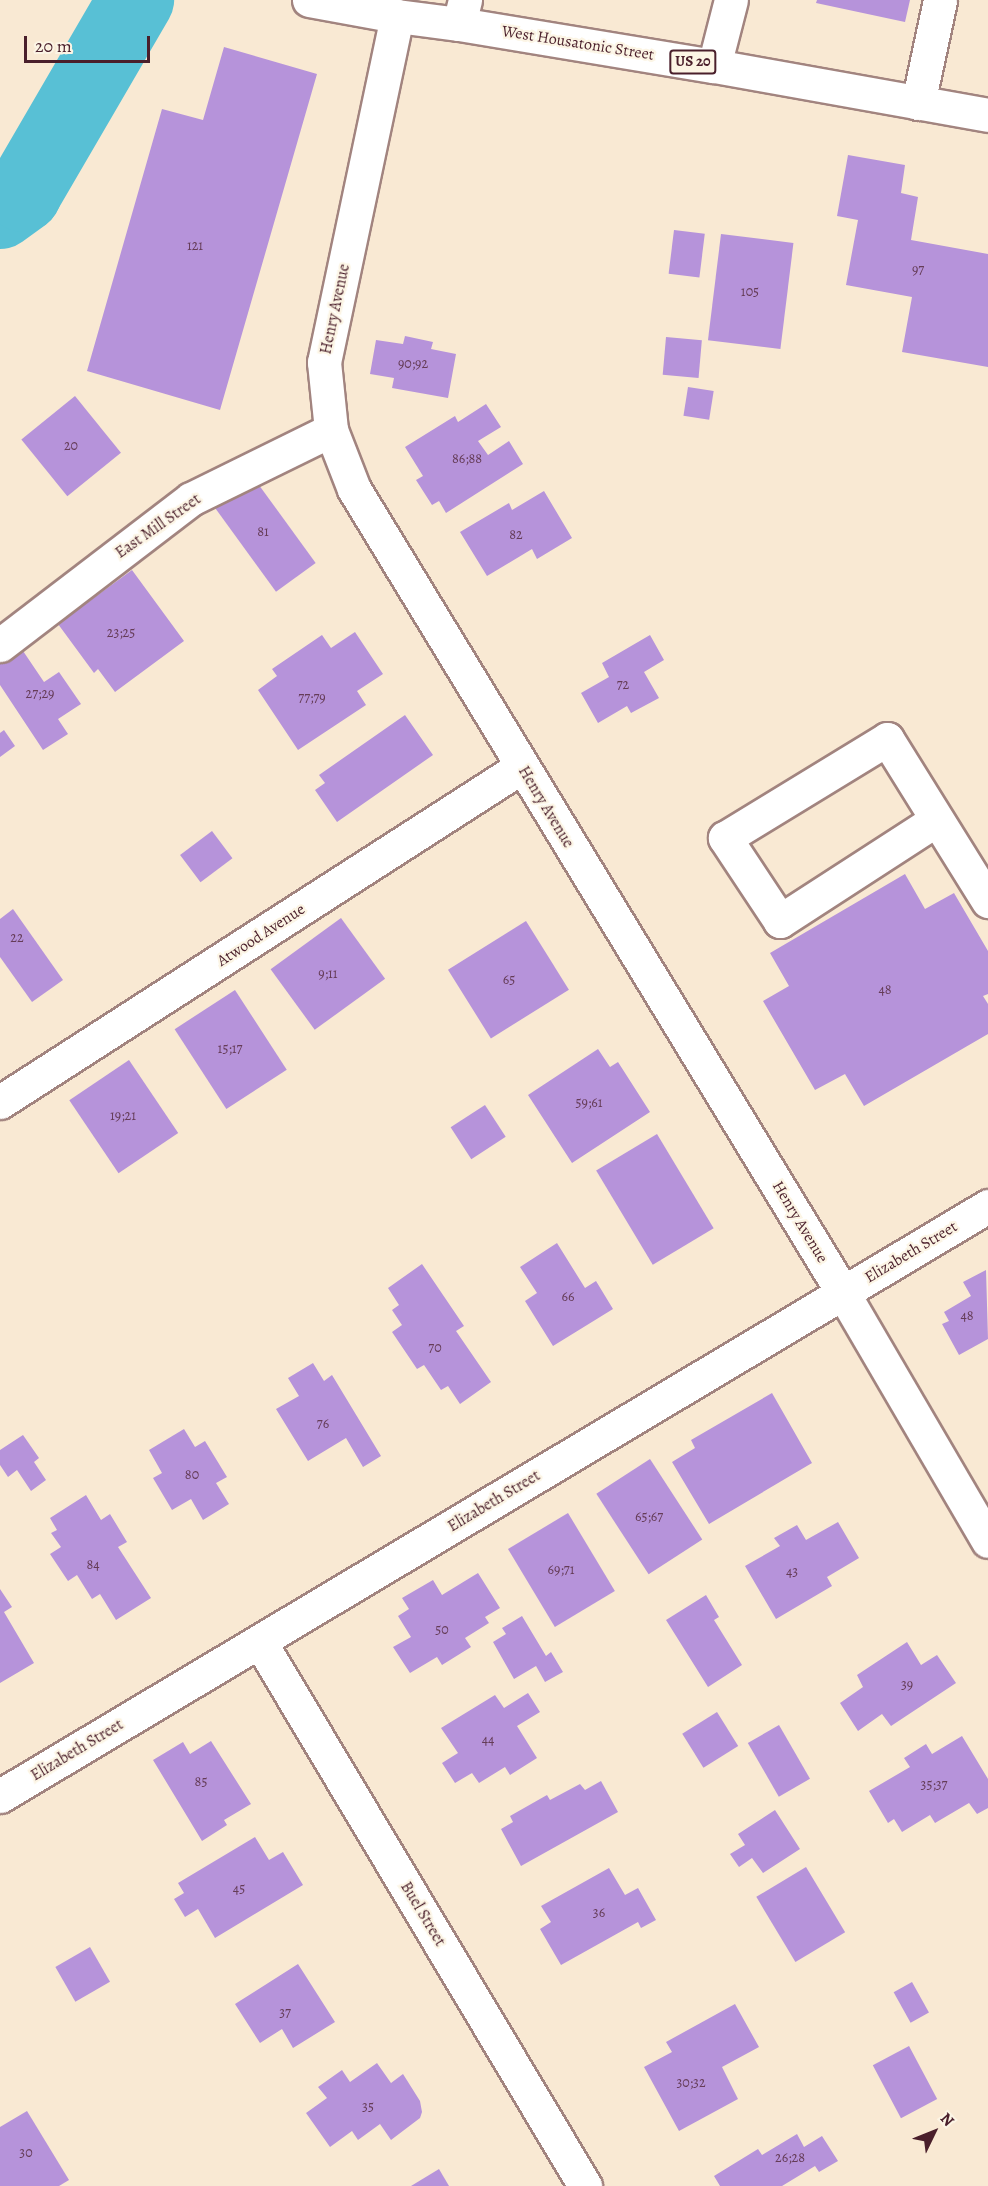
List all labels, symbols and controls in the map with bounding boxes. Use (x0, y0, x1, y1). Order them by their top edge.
street label: West Housatonic Street (501, 21, 655, 65)
scale bar (27, 24, 153, 62)
text: 20 m (35, 34, 72, 58)
road number: US 20 (669, 50, 717, 74)
house number: 121 (187, 238, 203, 254)
street label: Henry Avenue (316, 262, 354, 356)
house number: 97 (912, 262, 924, 278)
house number: 105 (741, 284, 759, 300)
house number: 90;92 (398, 356, 428, 372)
house number: 20 (64, 438, 78, 454)
house number: 86;88 (452, 451, 482, 467)
street label: East Mill Street (112, 490, 204, 562)
house number: 81 (257, 524, 269, 540)
house number: 82 (509, 527, 523, 543)
house number: 23;25 (107, 625, 135, 641)
house number: 72 (617, 677, 629, 693)
house number: 27;29 (26, 686, 54, 702)
house number: 77;79 (298, 690, 326, 706)
street label: Henry Avenue (514, 763, 578, 851)
street label: Atwood Avenue (213, 899, 309, 971)
house number: 22 (10, 930, 24, 946)
house number: 9;11 (318, 966, 338, 982)
house number: 65 (503, 972, 515, 988)
house number: 48 (878, 982, 892, 998)
house number: 15;17 (218, 1041, 242, 1057)
house number: 59;61 (576, 1095, 602, 1111)
house number: 19;21 (110, 1108, 136, 1124)
street label: Henry Avenue (768, 1178, 832, 1266)
street label: Elizabeth Street (861, 1217, 961, 1287)
house number: 66 (562, 1289, 574, 1305)
house number: 48 (960, 1308, 974, 1324)
house number: 70 (428, 1340, 442, 1356)
house number: 76 (317, 1416, 329, 1432)
street label: Elizabeth Street (444, 1466, 544, 1536)
house number: 80 (185, 1467, 199, 1483)
house number: 65;67 (635, 1509, 663, 1525)
house number: 84 (86, 1557, 100, 1573)
house number: 69;71 (548, 1562, 574, 1578)
house number: 43 (786, 1564, 798, 1580)
house number: 50 (435, 1622, 449, 1638)
house number: 39 (901, 1677, 913, 1693)
street label: Elizabeth Street (27, 1715, 127, 1785)
house number: 44 (482, 1732, 494, 1748)
house number: 85 (195, 1774, 207, 1790)
house number: 35;37 (921, 1777, 947, 1793)
street label: Buel Street (396, 1878, 450, 1950)
house number: 45 (233, 1881, 245, 1897)
house number: 36 (593, 1905, 605, 1921)
house number: 37 (279, 2005, 291, 2021)
house number: 30;32 (676, 2075, 706, 2091)
house number: 35 (362, 2099, 374, 2115)
north arrow (904, 2102, 964, 2162)
text: N (935, 2108, 959, 2131)
house number: 30 (19, 2145, 33, 2161)
house number: 26;28 (775, 2150, 805, 2166)

